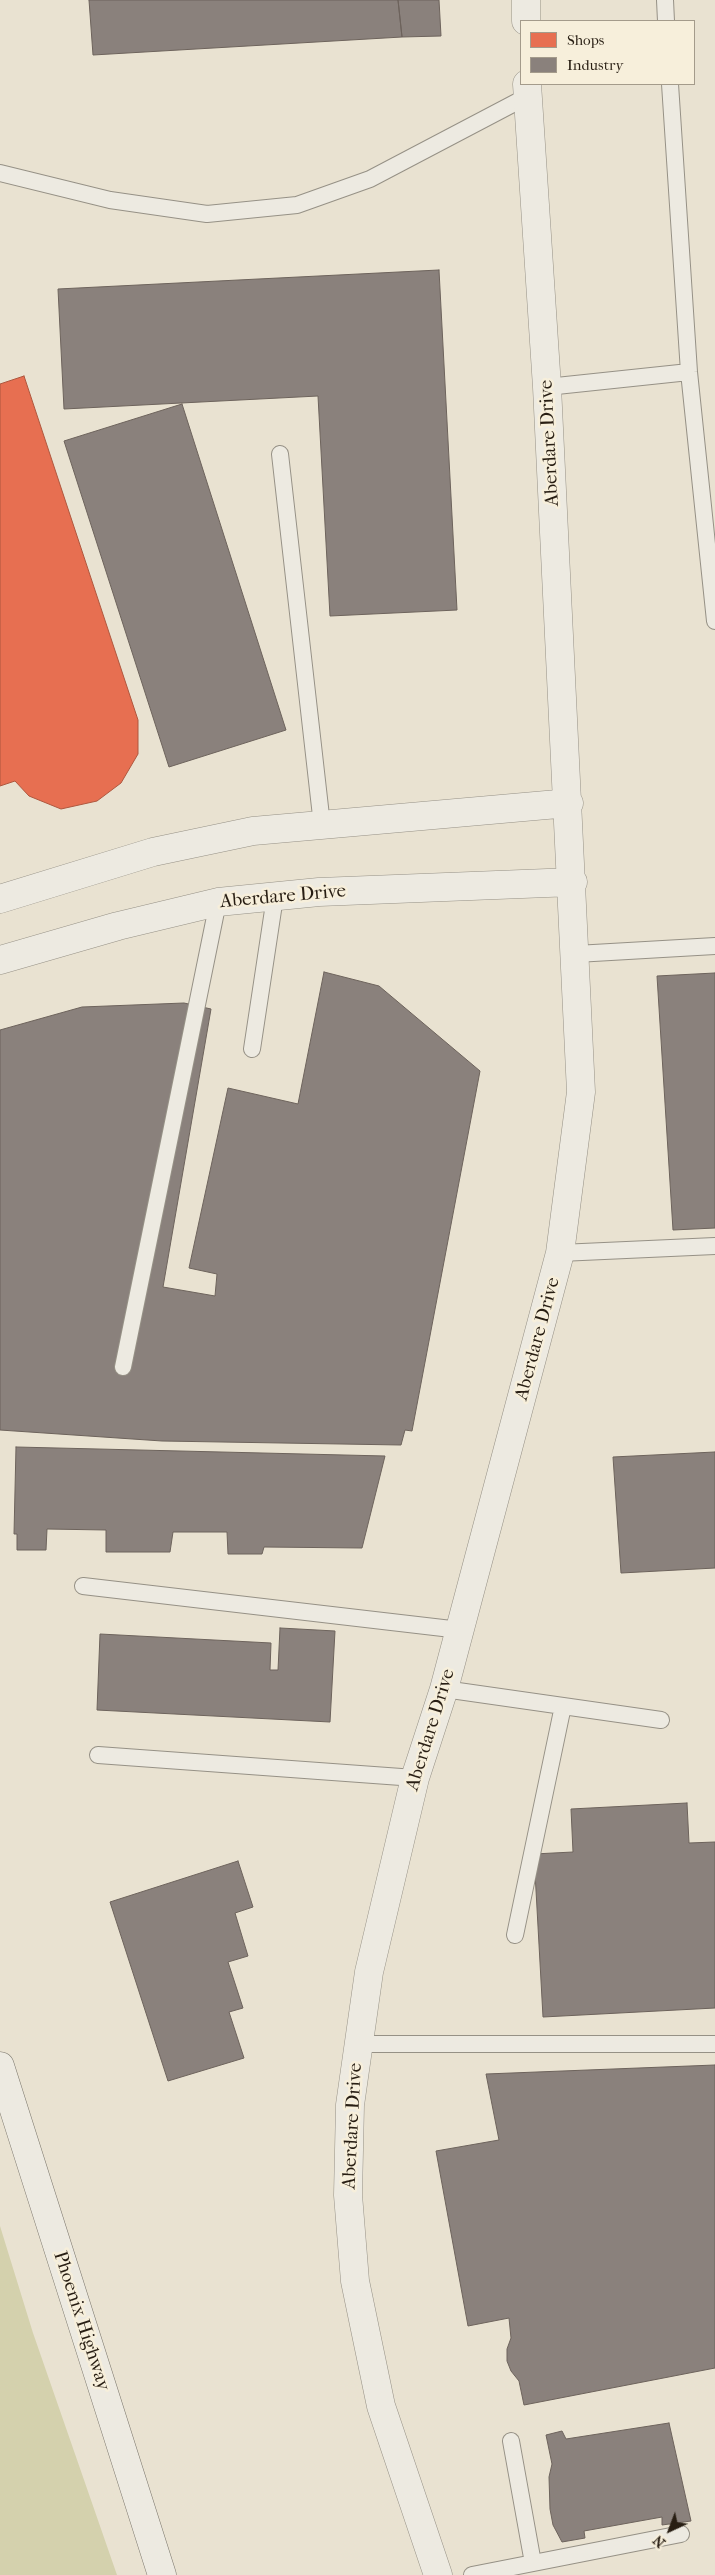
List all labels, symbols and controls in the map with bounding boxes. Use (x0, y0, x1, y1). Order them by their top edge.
legend (520, 20, 695, 85)
text: Shops (567, 31, 604, 49)
text: Industry (567, 56, 623, 74)
street label: Aberdare Drive (535, 379, 565, 507)
street label: Aberdare Drive (219, 880, 347, 914)
street label: Aberdare Drive (511, 1275, 565, 1403)
street label: Aberdare Drive (402, 1666, 460, 1794)
street label: Aberdare Drive (338, 2062, 368, 2190)
street label: Phoenix Highway (48, 2248, 114, 2394)
north arrow (645, 2505, 695, 2555)
text: N (650, 2531, 669, 2551)

